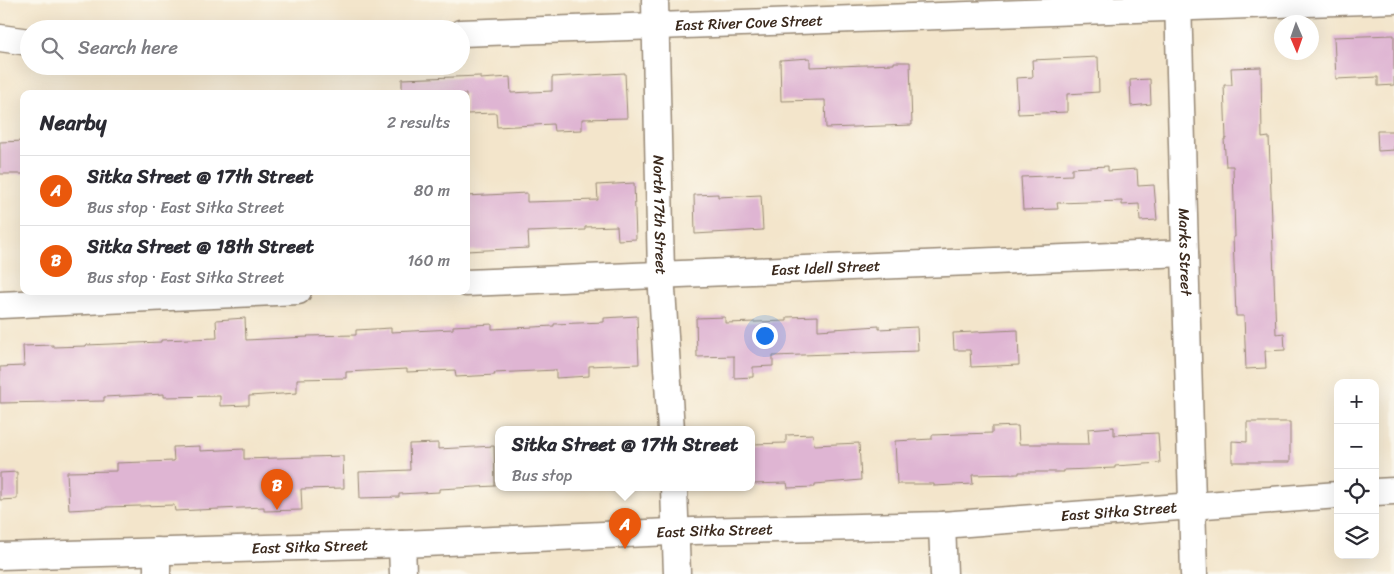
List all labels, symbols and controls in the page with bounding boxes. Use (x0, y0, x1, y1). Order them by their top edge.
street label: East River Cove Street (674, 7, 824, 38)
north arrow (1274, 15, 1319, 60)
search box (20, 20, 470, 75)
text: Search here (78, 31, 178, 64)
icon: search (38, 34, 66, 62)
text: Nearby (40, 104, 106, 142)
text: 2 results (387, 108, 450, 137)
street label: North 17th Street (645, 155, 674, 275)
text: Sitka Street @ 17th Street (87, 160, 314, 193)
text: A (51, 176, 61, 205)
text: 80 m (414, 176, 450, 205)
text: Bus stop · East Sitka Street (87, 193, 284, 222)
street label: Marks Street (1171, 208, 1199, 297)
text: Sitka Street @ 18th Street (87, 230, 314, 263)
text: B (51, 246, 61, 275)
text: 160 m (407, 246, 450, 275)
street label: East Idell Street (770, 253, 881, 283)
text: Bus stop · East Sitka Street (87, 263, 284, 292)
your location (752, 323, 778, 349)
map controls (1334, 379, 1379, 559)
button: + (1334, 379, 1379, 424)
button: − (1334, 424, 1379, 469)
popup (495, 426, 755, 491)
text: Sitka Street @ 17th Street (512, 428, 738, 461)
text: Bus stop (512, 461, 572, 490)
pin: B (261, 469, 293, 510)
button: locate (1334, 469, 1379, 514)
street label: East Sitka Street (1060, 494, 1178, 529)
pin: A (609, 508, 641, 549)
button: layers (1334, 514, 1379, 559)
street label: East Sitka Street (656, 516, 773, 546)
street label: East Sitka Street (251, 532, 369, 561)

